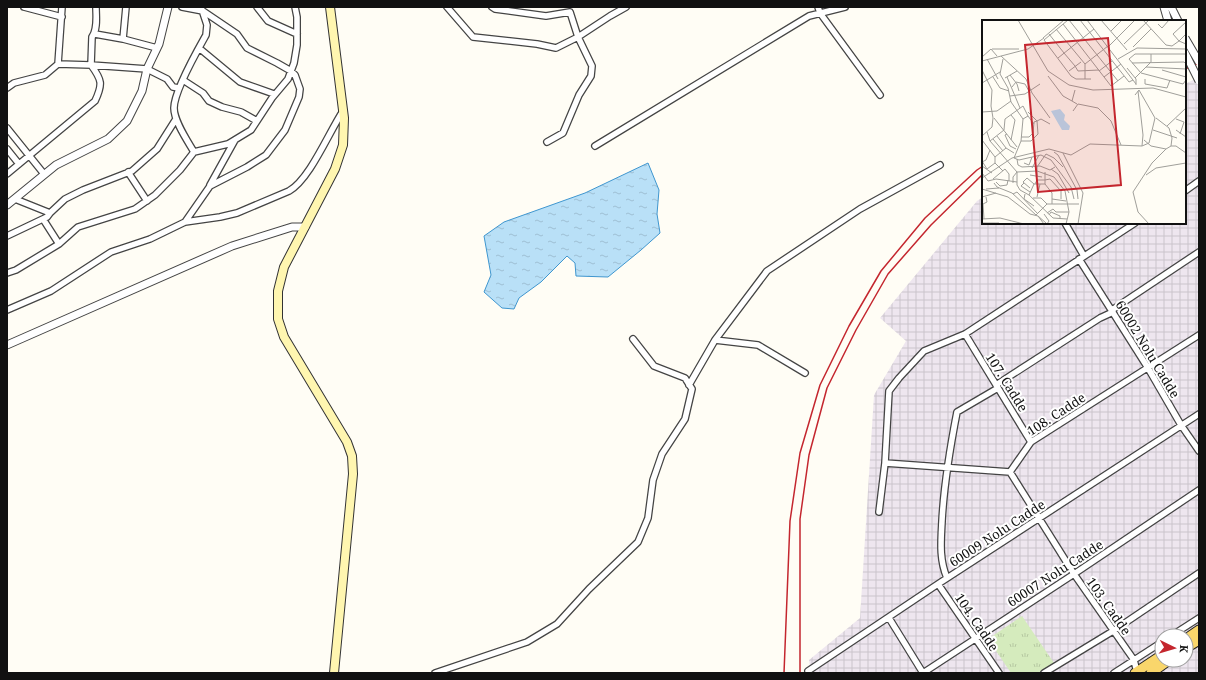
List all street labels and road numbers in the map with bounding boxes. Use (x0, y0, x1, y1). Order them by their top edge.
street label: 60002 Nolu Cadde (1112, 297, 1184, 401)
street label: 107. Cadde (982, 349, 1032, 415)
street label: 108. Cadde (1023, 388, 1089, 440)
street label: 60009 Nolu Cadde (946, 495, 1048, 571)
street label: 60007 Nolu Cadde (1004, 535, 1106, 611)
street label: 103. Cadde (1083, 574, 1136, 638)
street label: 104. Cadde (951, 589, 1003, 655)

